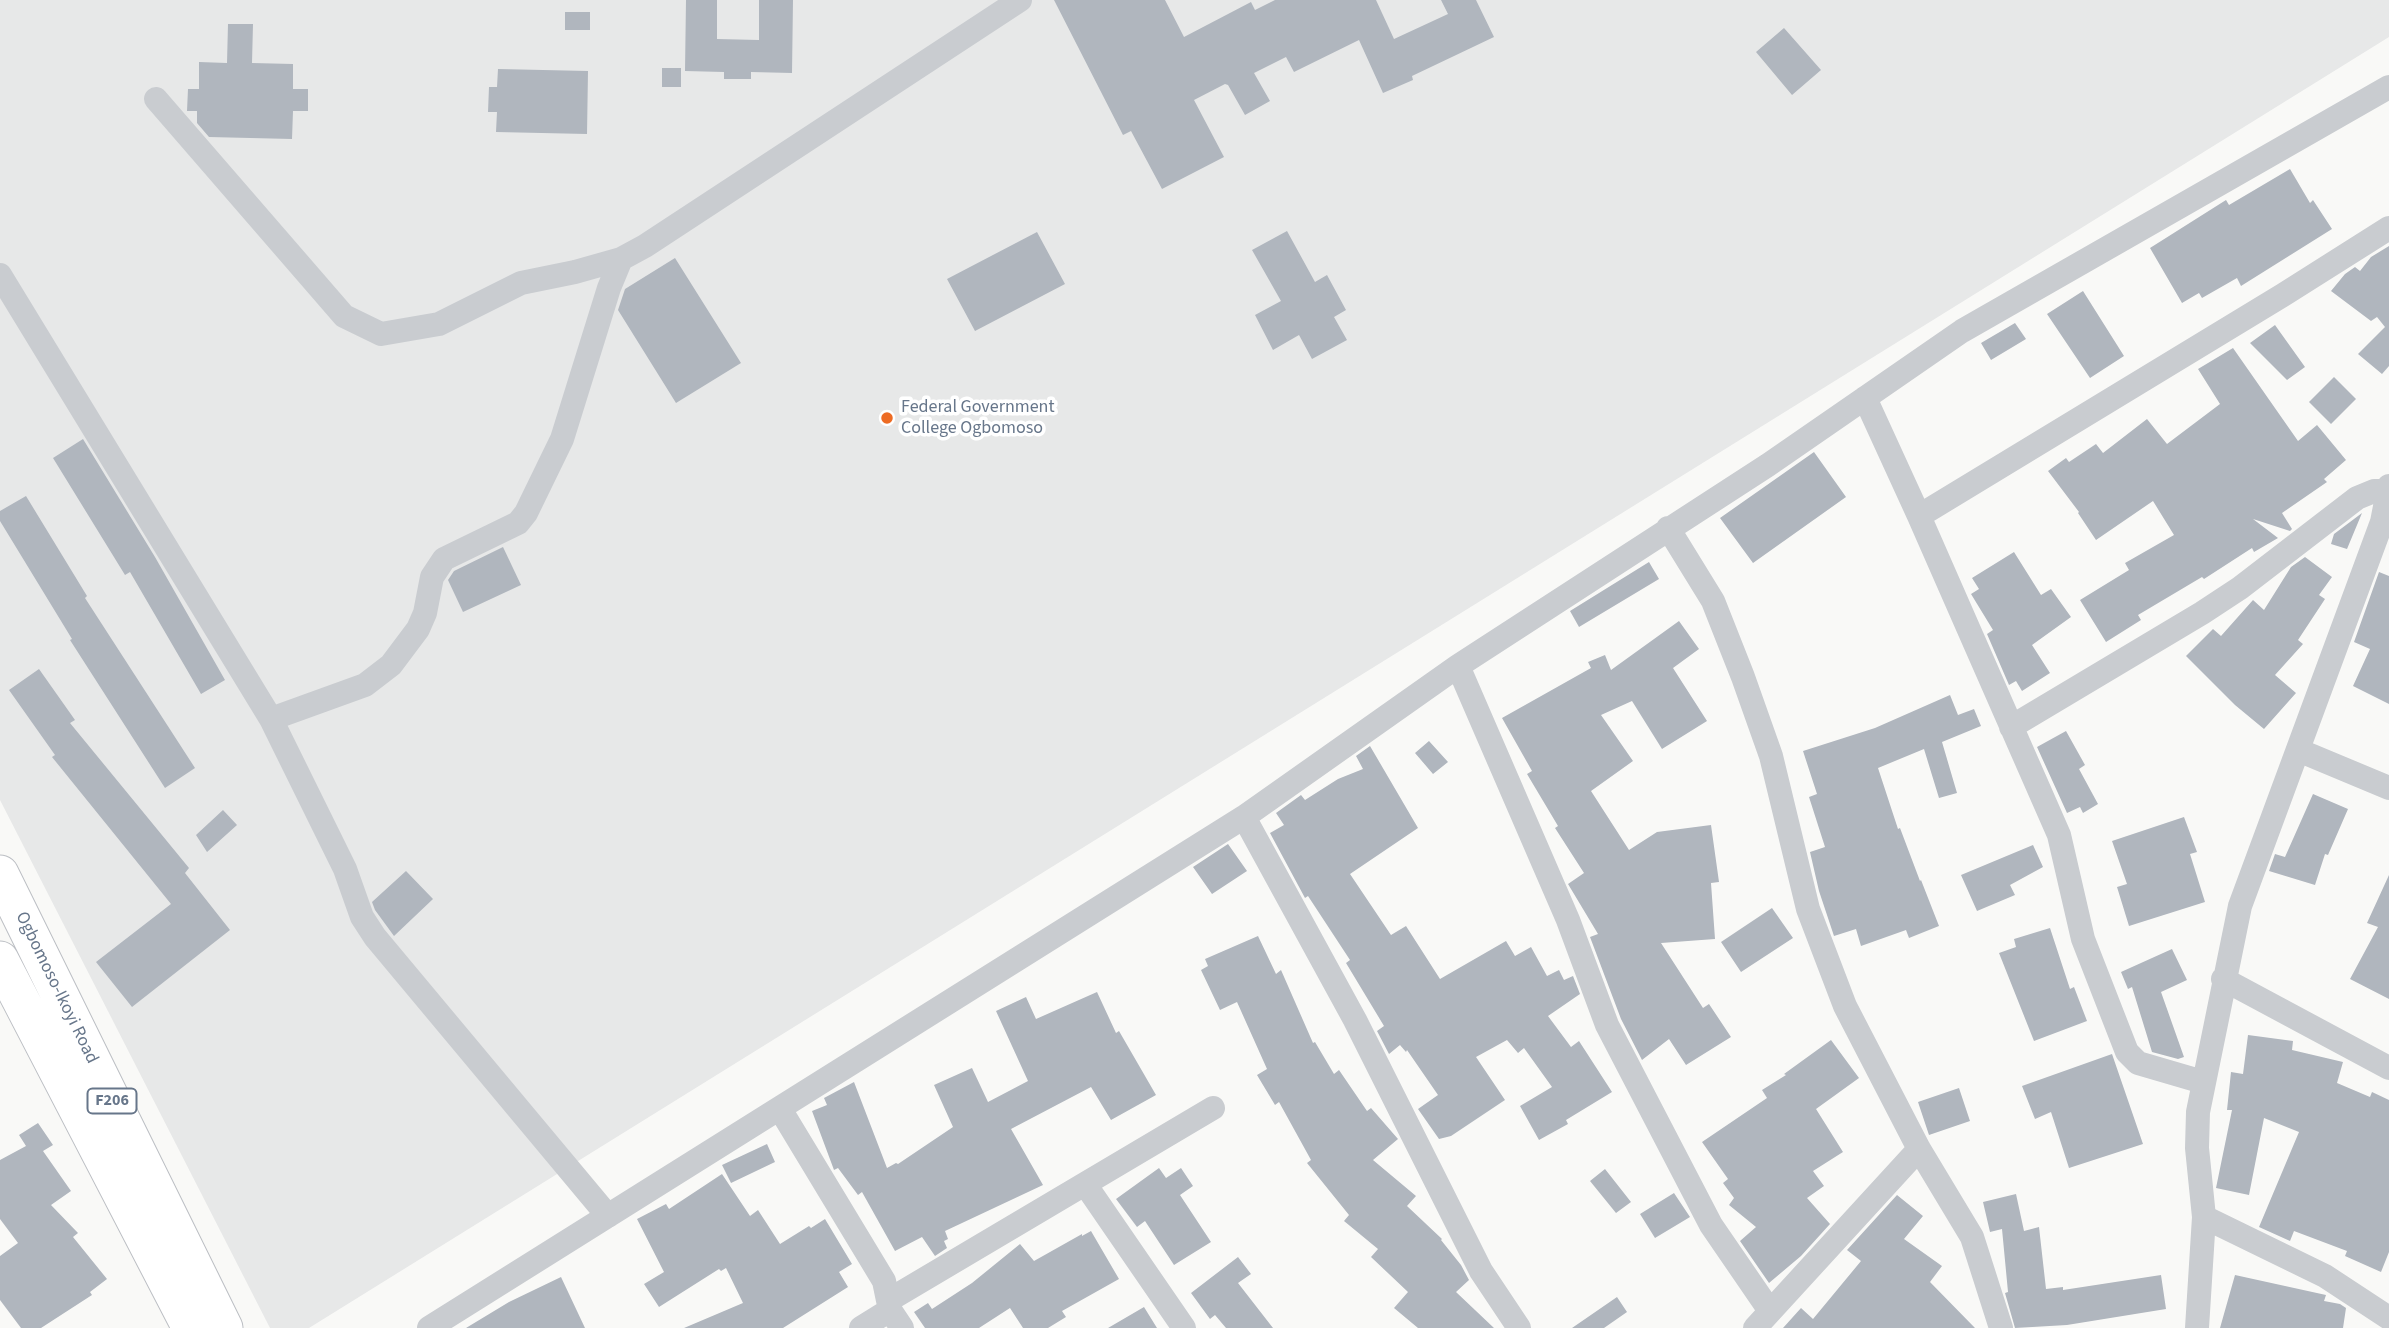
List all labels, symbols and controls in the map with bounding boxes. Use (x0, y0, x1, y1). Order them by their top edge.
place label: Federal Government College Ogbomoso (901, 397, 1055, 440)
marker: Federal Government College Ogbomoso (879, 410, 895, 426)
street label: Ogbomoso-Ikoyi Road (10, 908, 102, 1068)
road number: F206 (88, 1088, 136, 1114)

